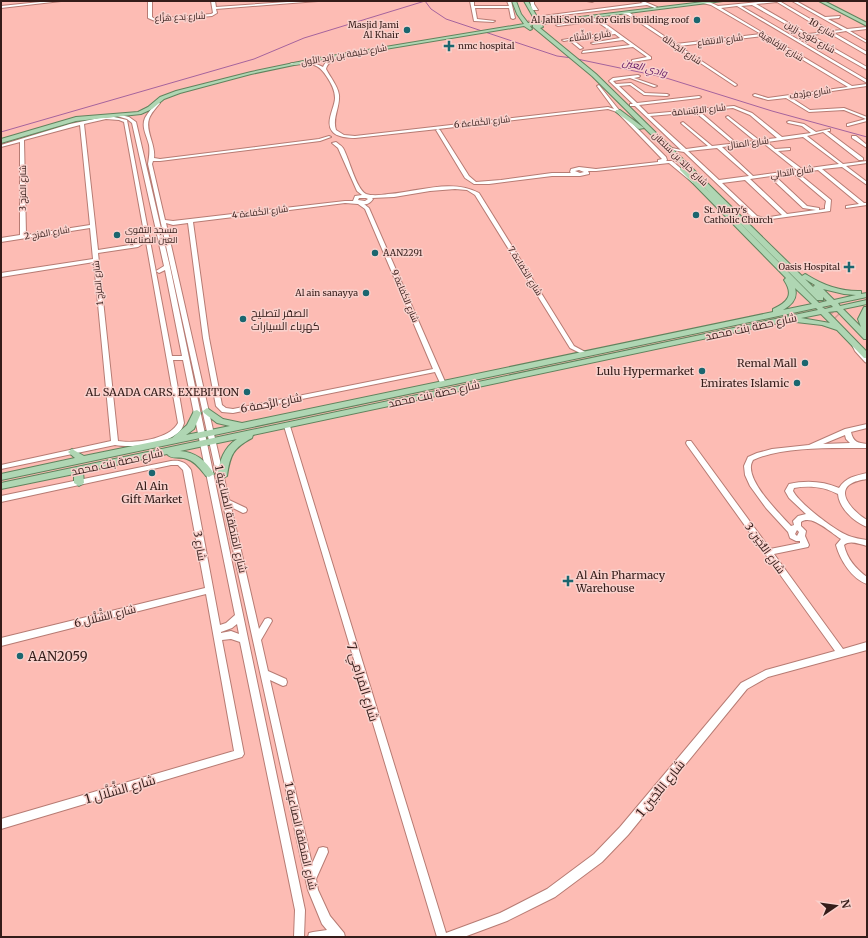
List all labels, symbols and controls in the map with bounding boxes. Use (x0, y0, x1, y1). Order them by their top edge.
street label: شارع بَدع هَزَّاع (154, 9, 206, 24)
place label: Al Jahli School for Girls building roof (530, 14, 690, 25)
marker: Al Jahli School for Girls building roof (692, 15, 702, 25)
street label: شارع 10 (806, 15, 838, 41)
street label: شارع طَوِي رَزِين (782, 18, 837, 57)
place label: Masjid Jami Al Khair (348, 19, 399, 40)
marker: Masjid Jami Al Khair (402, 25, 412, 35)
street label: شارع الشِّتَاء (568, 25, 612, 45)
street label: شارع الرَفَاهِية (756, 28, 806, 64)
street label: شارع الانتفاع (696, 31, 744, 49)
street label: شارع الجَدَالَة (660, 32, 704, 68)
marker: nmc hospital (443, 40, 455, 52)
place label: nmc hospital (458, 40, 515, 51)
street label: شارع خليفة بن زايد الأول (300, 42, 388, 68)
water label: وادي العين (621, 55, 669, 82)
street label: شارع مِرْدِف (789, 84, 831, 102)
street label: شارع الابْتِسَامَة (671, 101, 727, 119)
street label: شارع الكَفاءة 6 (453, 113, 511, 131)
street label: شارع خالِد بن سلطان (650, 129, 710, 189)
street label: شارع المنال (727, 134, 769, 152)
street label: شارع التدالي (770, 163, 815, 182)
street label: شارع المَزج 3 (17, 165, 29, 211)
street label: شارع الكَفاءة 4 (231, 203, 289, 221)
place label: St. Mary's Catholic Church (704, 204, 773, 225)
marker: St. Mary's Catholic Church (691, 210, 701, 220)
street label: شارع المَزج 2 (23, 223, 71, 243)
place label: مسجد التقوى العين الصناعيه (125, 224, 178, 245)
marker: مسجد التقوى العين الصناعيه (112, 230, 122, 240)
street label: شارع الكَفاءة 7 (505, 244, 545, 298)
place label: AAN2291 (382, 247, 423, 258)
marker: AAN2291 (370, 248, 380, 258)
street label: شارع المَزج 1 (90, 260, 106, 306)
place label: Oasis Hospital (779, 261, 840, 272)
marker: Oasis Hospital (843, 261, 855, 273)
street label: شارع الكَفاءة 9 (388, 268, 422, 324)
place label: Al ain sanayya (294, 287, 358, 298)
marker: Al ain sanayya (361, 288, 371, 298)
place label: الصقر لتصليح كهرباء السيارات (251, 306, 320, 333)
street label: شارع حصة بنت محمد (704, 310, 798, 345)
marker: الصقر لتصليح كهرباء السيارات (238, 314, 248, 324)
place label: Remal Mall (737, 356, 798, 370)
marker: Remal Mall (800, 358, 810, 368)
place label: Lulu Hypermarket (597, 364, 695, 378)
marker: Lulu Hypermarket (697, 366, 707, 376)
place label: Emirates Islamic (701, 376, 789, 390)
street label: شارع حصة بنت محمد (387, 377, 481, 412)
marker: Emirates Islamic (792, 378, 802, 388)
place label: AL SAADA CARS. EXEBITION (84, 385, 239, 399)
marker: AL SAADA CARS. EXEBITION (242, 387, 252, 397)
street label: شارع الرَّحمة 6 (239, 390, 303, 417)
street label: شارع حصة بنت محمد (70, 445, 164, 480)
street label: شارع المنطقة الصناعية 1 (211, 464, 250, 575)
marker: Al Ain Gift Market (147, 468, 157, 478)
place label: Al Ain Gift Market (122, 479, 183, 506)
street label: شارع اللُّجَين 3 (741, 520, 788, 577)
street label: شارع 3 (189, 530, 210, 562)
place label: Al Ain Pharmacy Warehouse (575, 568, 666, 595)
marker: Al Ain Pharmacy Warehouse (563, 576, 573, 586)
street label: شارع الشَّلَّال 6 (72, 600, 138, 631)
street label: شارع المَرامِي 7 (341, 641, 383, 724)
place label: AAN2059 (27, 648, 88, 665)
marker: AAN2059 (15, 651, 25, 661)
street label: شارع اللُّجَين 1 (632, 756, 689, 820)
street label: شارع الشَّلَّال 1 (82, 770, 158, 808)
street label: شارع المنطقة الصناعية 1 (281, 781, 320, 892)
north arrow (816, 886, 856, 926)
text: N (838, 898, 854, 910)

